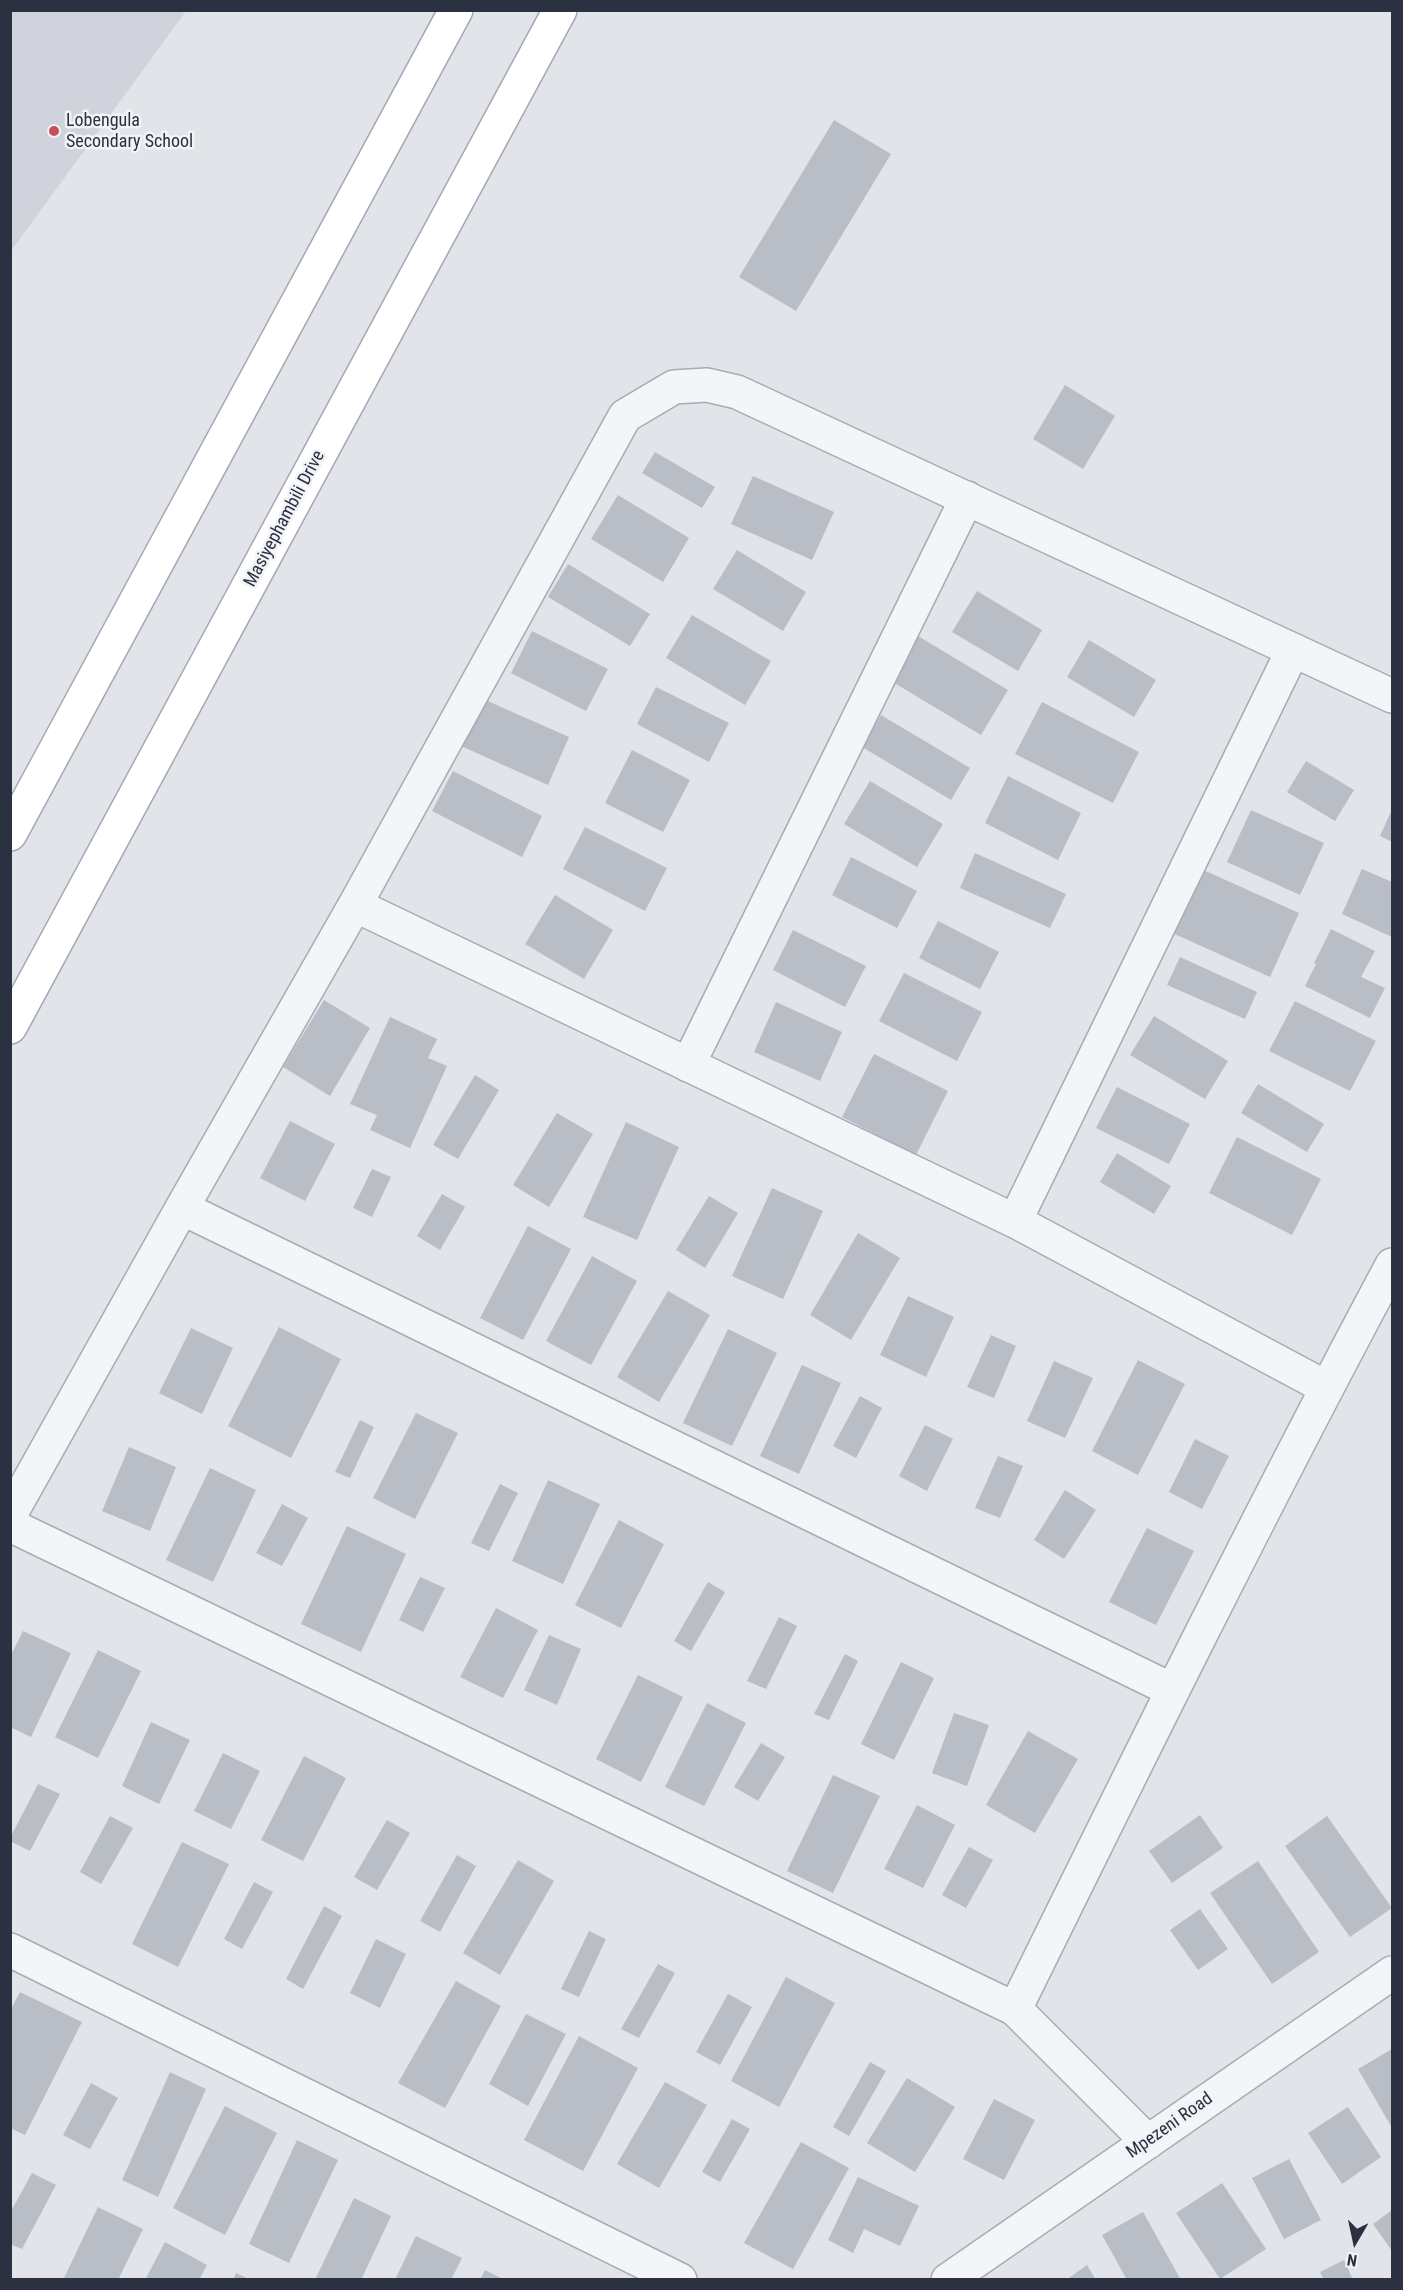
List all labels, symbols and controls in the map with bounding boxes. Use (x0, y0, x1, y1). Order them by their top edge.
place label: Lobengula Secondary School (66, 110, 193, 152)
marker: Lobengula Secondary School (47, 124, 61, 138)
street label: Masiyephambili Drive (240, 447, 330, 591)
street label: Mpezeni Road (1123, 2088, 1217, 2164)
north arrow (1325, 2212, 1385, 2272)
text: N (1346, 2250, 1358, 2270)

